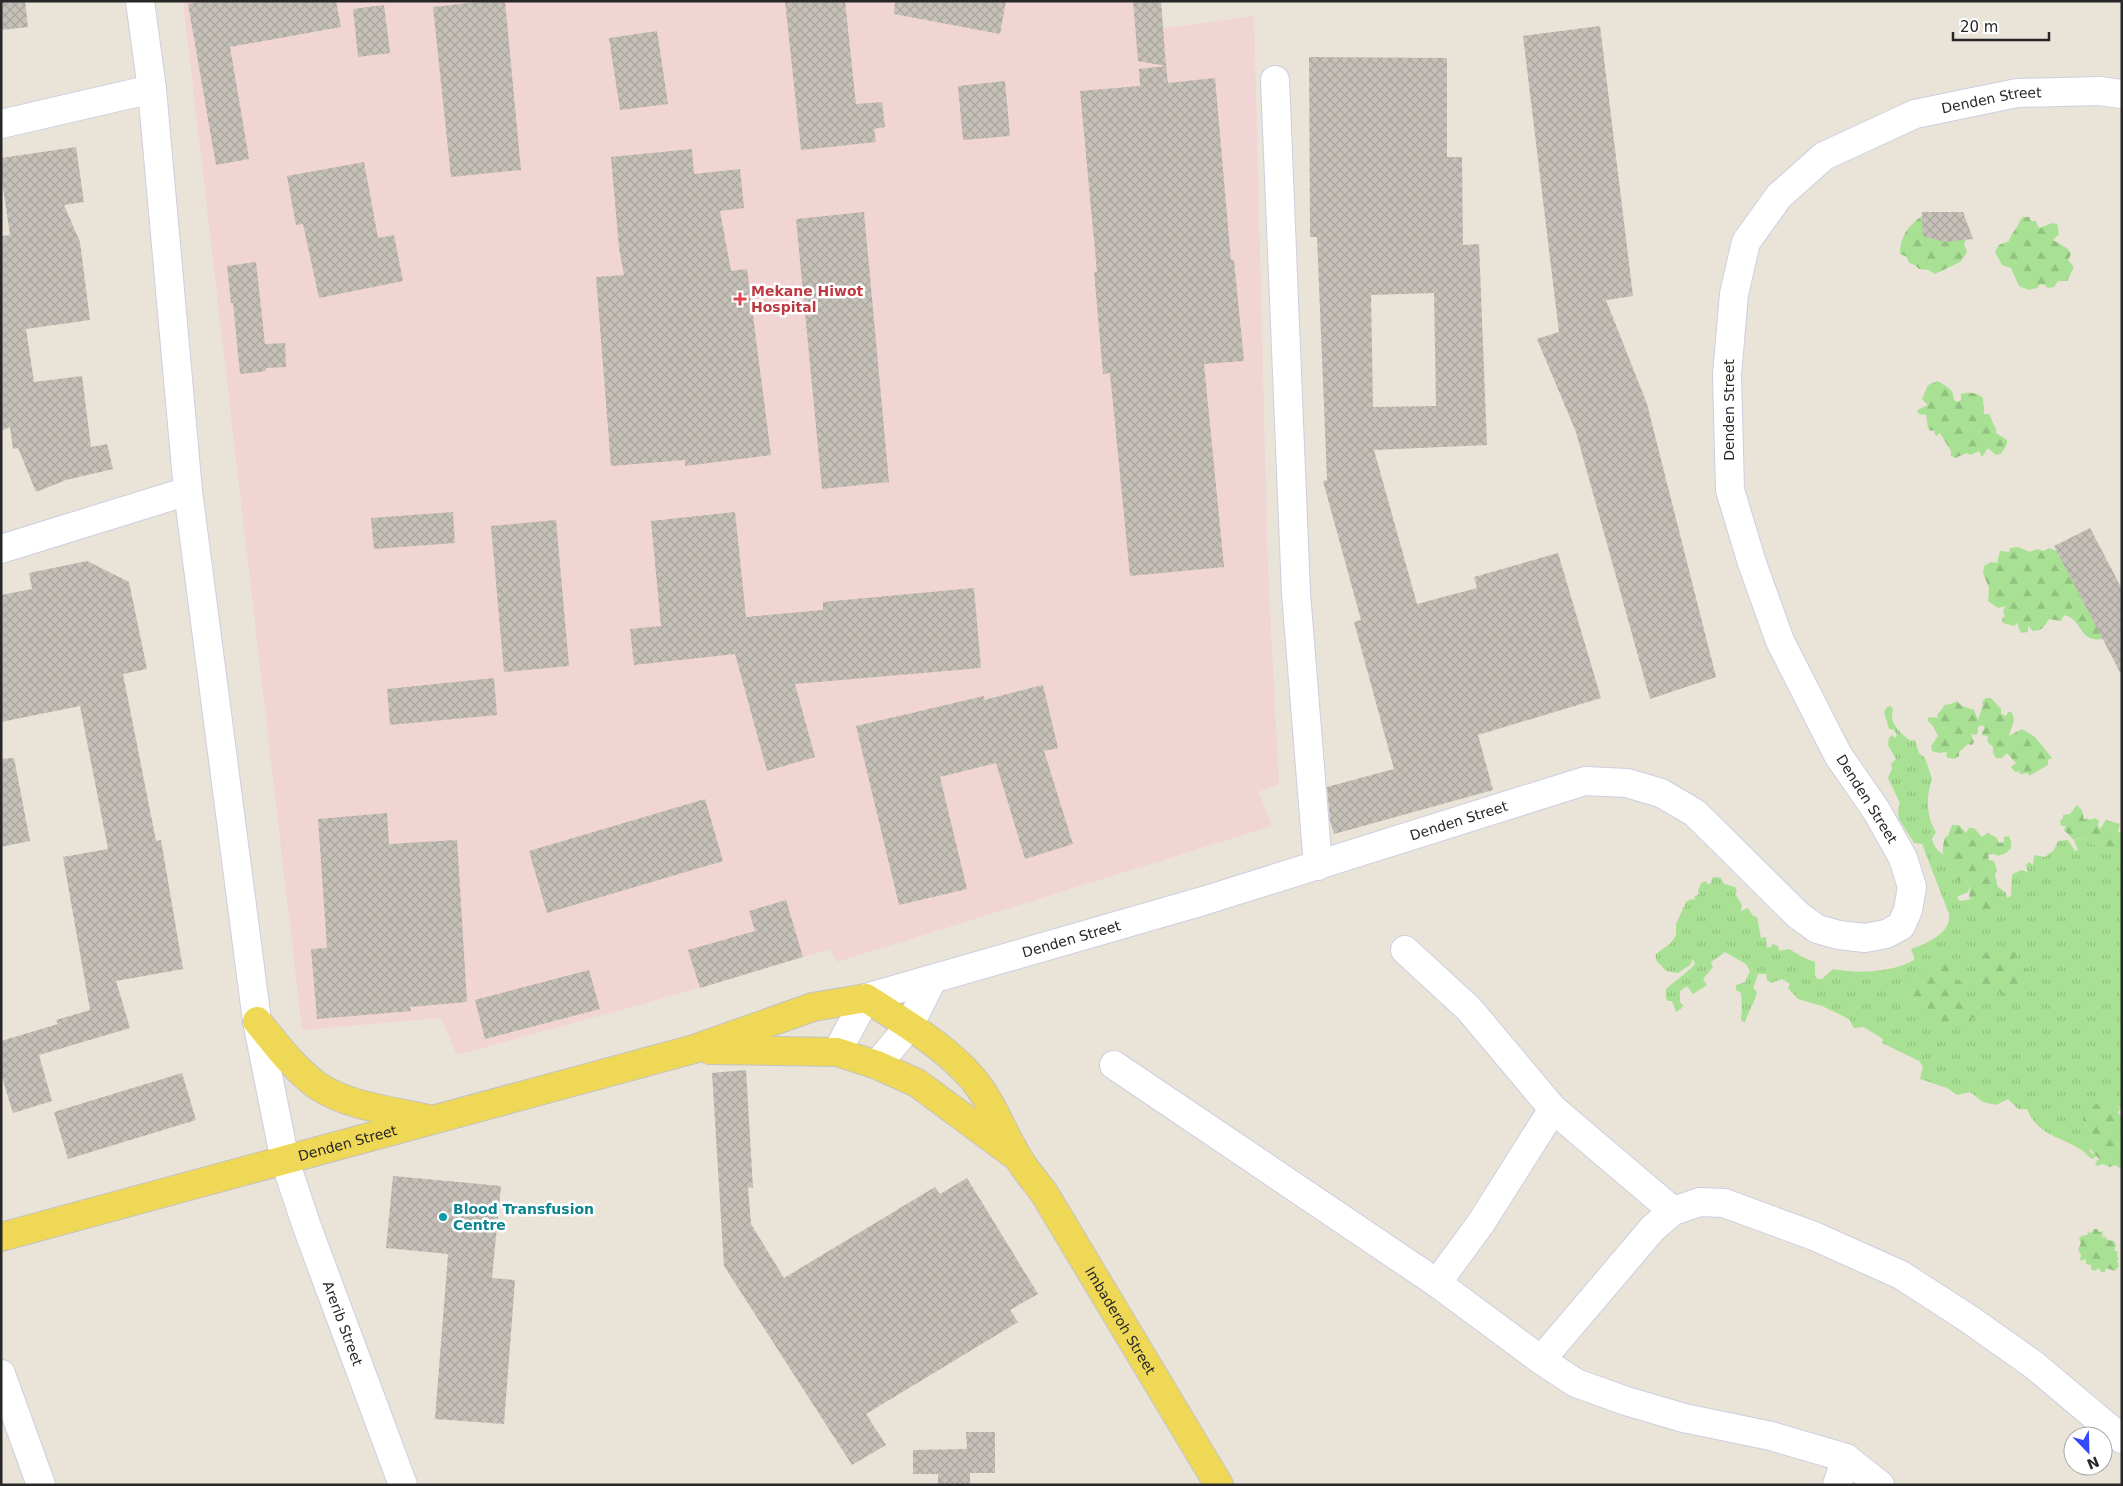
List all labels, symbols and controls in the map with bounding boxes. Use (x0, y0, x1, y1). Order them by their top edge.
scale bar (1953, 10, 2049, 42)
text: 20 m (1960, 18, 1998, 36)
street label: Denden Street (1940, 84, 2042, 116)
place label: Mekane Hiwot Hospital (751, 283, 864, 315)
marker: Mekane Hiwot Hospital (733, 292, 747, 306)
street label: Denden Street (1721, 359, 1737, 461)
street label: Denden Street (1833, 752, 1901, 847)
street label: Denden Street (1408, 798, 1510, 844)
street label: Denden Street (1020, 917, 1123, 961)
street label: Denden Street (296, 1122, 399, 1164)
place label: Blood Transfusion Centre (453, 1201, 594, 1233)
marker: Blood Transfusion Centre (437, 1211, 449, 1223)
street label: Imbaderoh Street (1082, 1264, 1159, 1378)
street label: Arerib Street (320, 1279, 366, 1368)
north arrow (2063, 1426, 2113, 1476)
text: N (2085, 1453, 2102, 1473)

